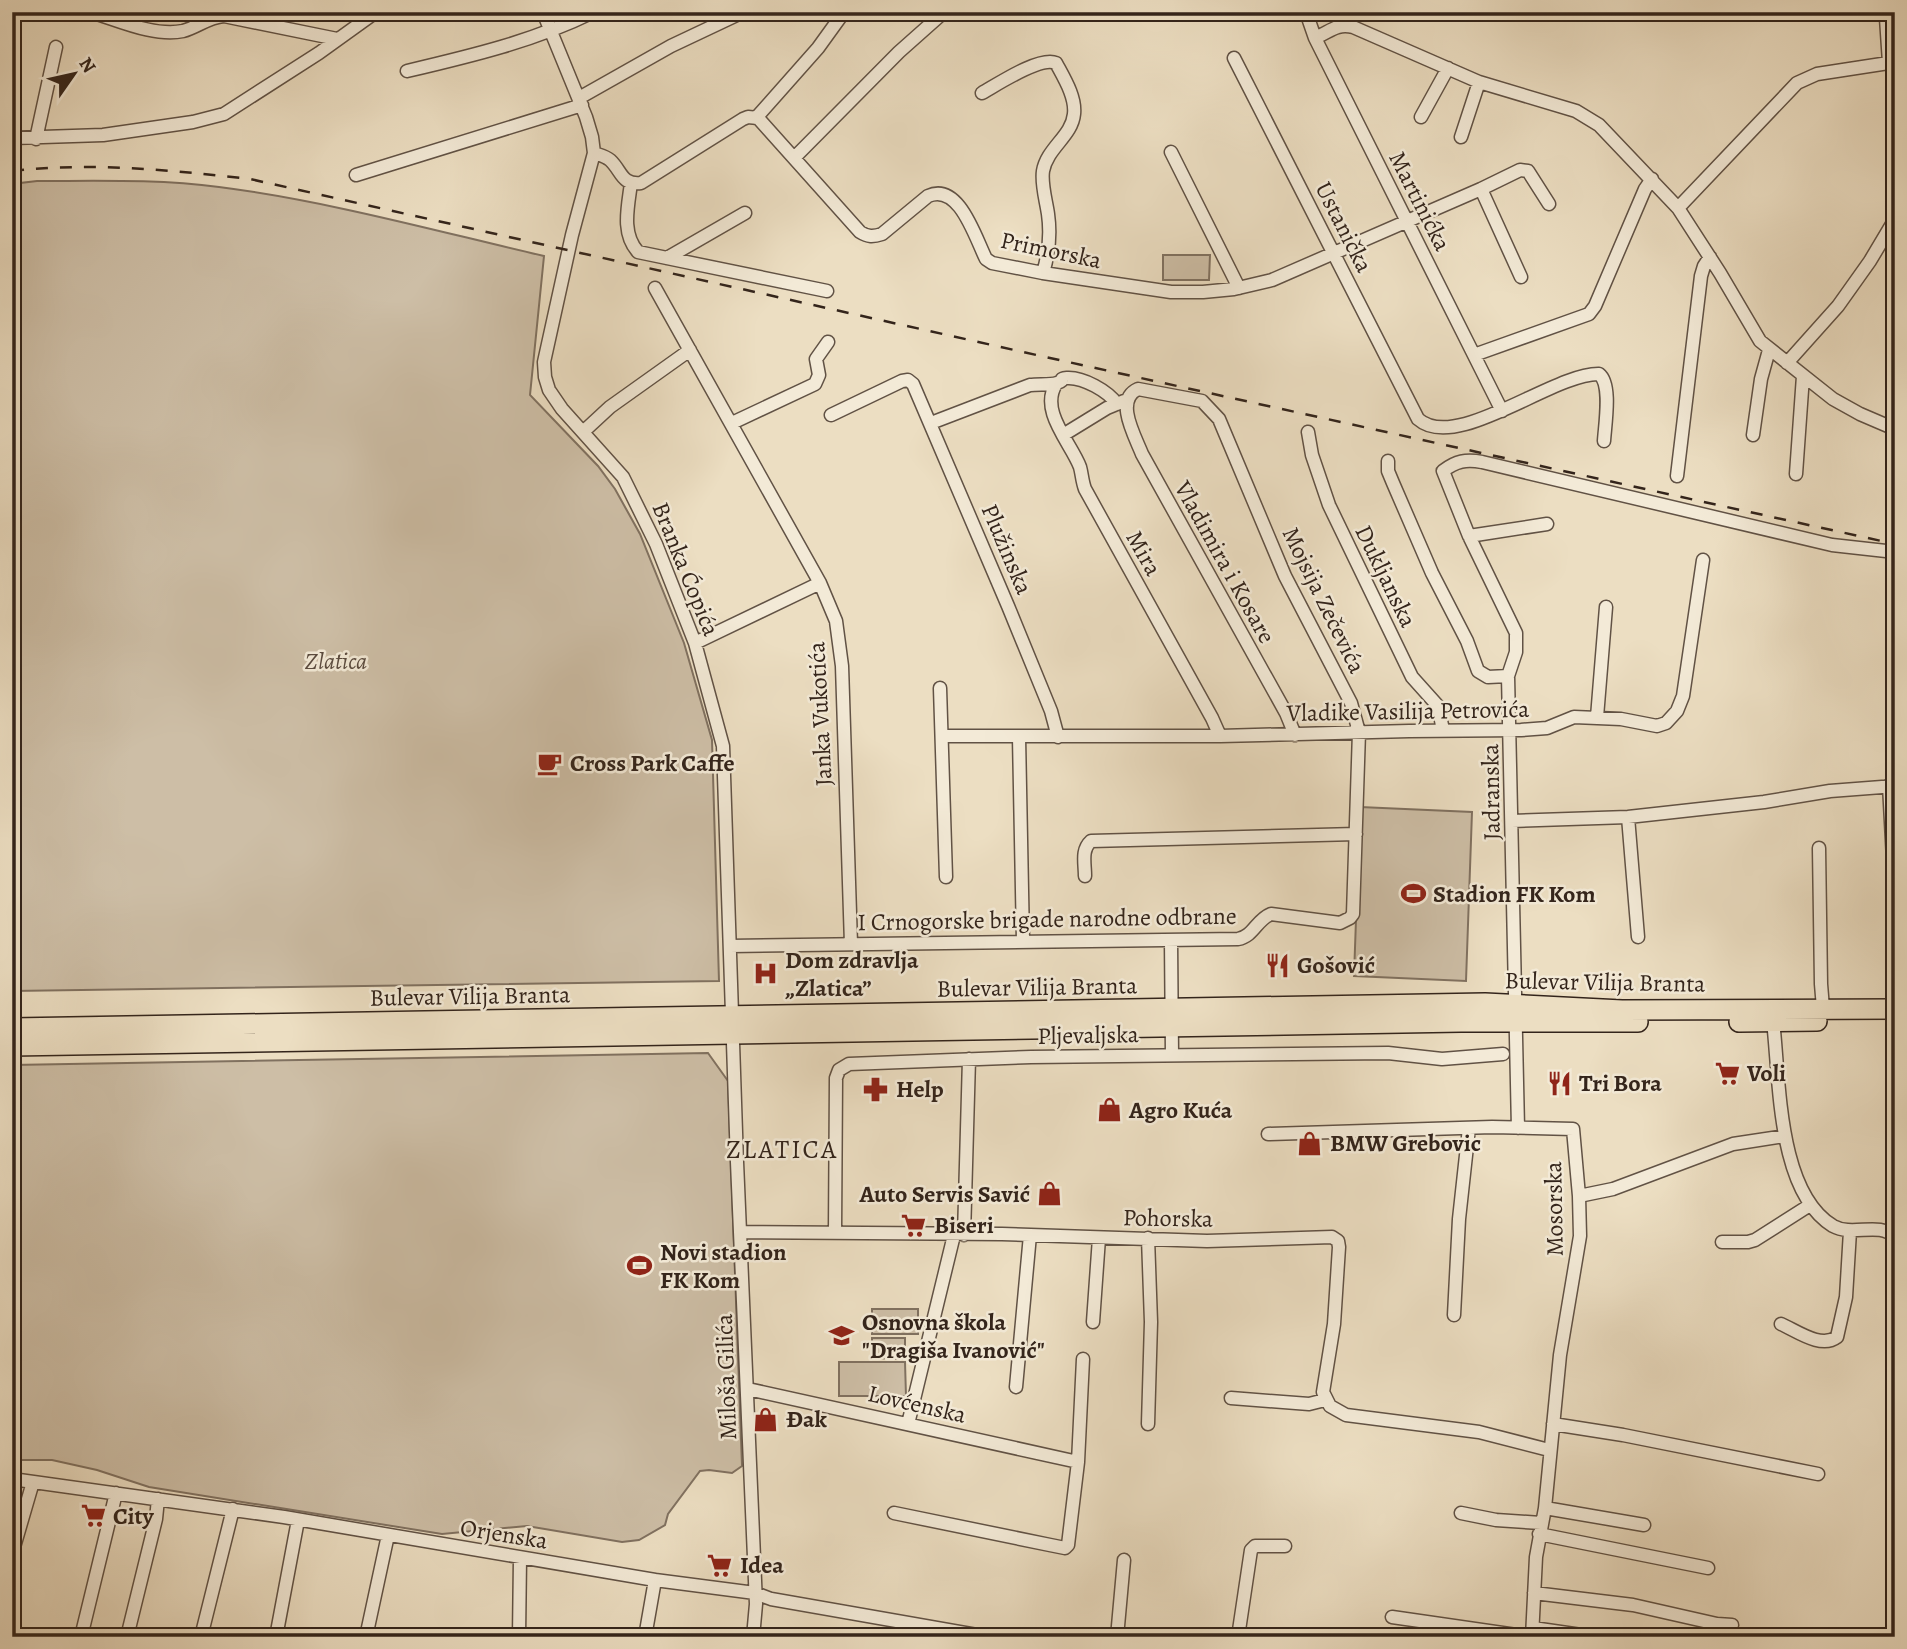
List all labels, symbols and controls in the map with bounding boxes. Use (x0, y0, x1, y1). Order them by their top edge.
north arrow (38, 38, 108, 108)
text: N (73, 52, 102, 78)
street label: Martinićka (1381, 146, 1459, 257)
street label: Ustanička (1308, 176, 1381, 279)
street label: Primorska (998, 224, 1105, 276)
street label: Vladimira i Kosare (1167, 474, 1283, 649)
street label: Branka Ćopića (645, 497, 728, 641)
street label: Plužinska (974, 499, 1041, 600)
street label: Dukljanska (1347, 519, 1425, 633)
street label: Mojsija Zečevića (1275, 521, 1374, 679)
street label: Mira (1119, 525, 1170, 582)
street label: Janka Vukotića (800, 640, 840, 787)
park label: Zlatica (305, 645, 367, 677)
street label: Vladike Vasilija Petrovića (1285, 693, 1530, 729)
street label: Jadranska (1474, 743, 1508, 841)
place label: Cross Park Caffe (570, 747, 735, 779)
cafe icon: Cross Park Caffe (536, 749, 564, 777)
place label: Stadion FK Kom (1433, 878, 1596, 910)
sports icon: Stadion FK Kom (1399, 880, 1427, 908)
street label: I Crnogorske brigade narodne odbrane (857, 900, 1237, 938)
place label: Dom zdravlja „Zlatica” (785, 944, 919, 1004)
place label: Gošović (1297, 949, 1375, 981)
restaurant icon: Gošović (1263, 951, 1291, 979)
hospital icon: Dom zdravlja „Zlatica” (751, 960, 779, 988)
street label: Bulevar Vilija Branta (1504, 964, 1706, 1000)
street label: Bulevar Vilija Branta (936, 969, 1138, 1005)
street label: Bulevar Vilija Branta (369, 978, 571, 1014)
street label: Pljevaljska (1037, 1018, 1140, 1052)
place label: Voli (1746, 1057, 1786, 1089)
supermarket icon: Voli (1713, 1059, 1741, 1087)
place label: Tri Bora (1579, 1067, 1662, 1099)
restaurant icon: Tri Bora (1545, 1069, 1573, 1097)
place label: Help (896, 1073, 944, 1105)
pharmacy icon: Help (862, 1075, 890, 1103)
place label: Agro Kuća (1128, 1094, 1233, 1126)
shop icon: Agro Kuća (1095, 1096, 1123, 1124)
place label: BMW Grebovic (1330, 1127, 1481, 1159)
shop icon: BMW Grebovic (1296, 1129, 1324, 1157)
district label: ZLATICA (726, 1132, 838, 1167)
street label: Mosorska (1537, 1160, 1571, 1257)
place label: Auto Servis Savić (859, 1178, 1030, 1210)
shop icon: Auto Servis Savić (1036, 1180, 1064, 1208)
street label: Pohorska (1123, 1201, 1214, 1235)
place label: Biseri (934, 1209, 994, 1241)
supermarket icon: Biseri (900, 1211, 928, 1239)
place label: Novi stadion FK Kom (660, 1236, 787, 1296)
sports icon: Novi stadion FK Kom (626, 1252, 654, 1280)
place label: Osnovna škola "Dragiša Ivanović" (862, 1306, 1045, 1366)
street label: Miloša Gilića (708, 1313, 744, 1441)
school or university icon: Osnovna škola "Dragiša Ivanović" (828, 1322, 856, 1350)
street label: Lovćenska (865, 1377, 970, 1431)
place label: Đak (786, 1403, 827, 1435)
shop icon: Đak (752, 1405, 780, 1433)
place label: City (113, 1500, 154, 1532)
supermarket icon: City (79, 1502, 107, 1530)
street label: Orjenska (458, 1511, 551, 1557)
place label: Idea (740, 1549, 784, 1581)
supermarket icon: Idea (706, 1551, 734, 1579)

